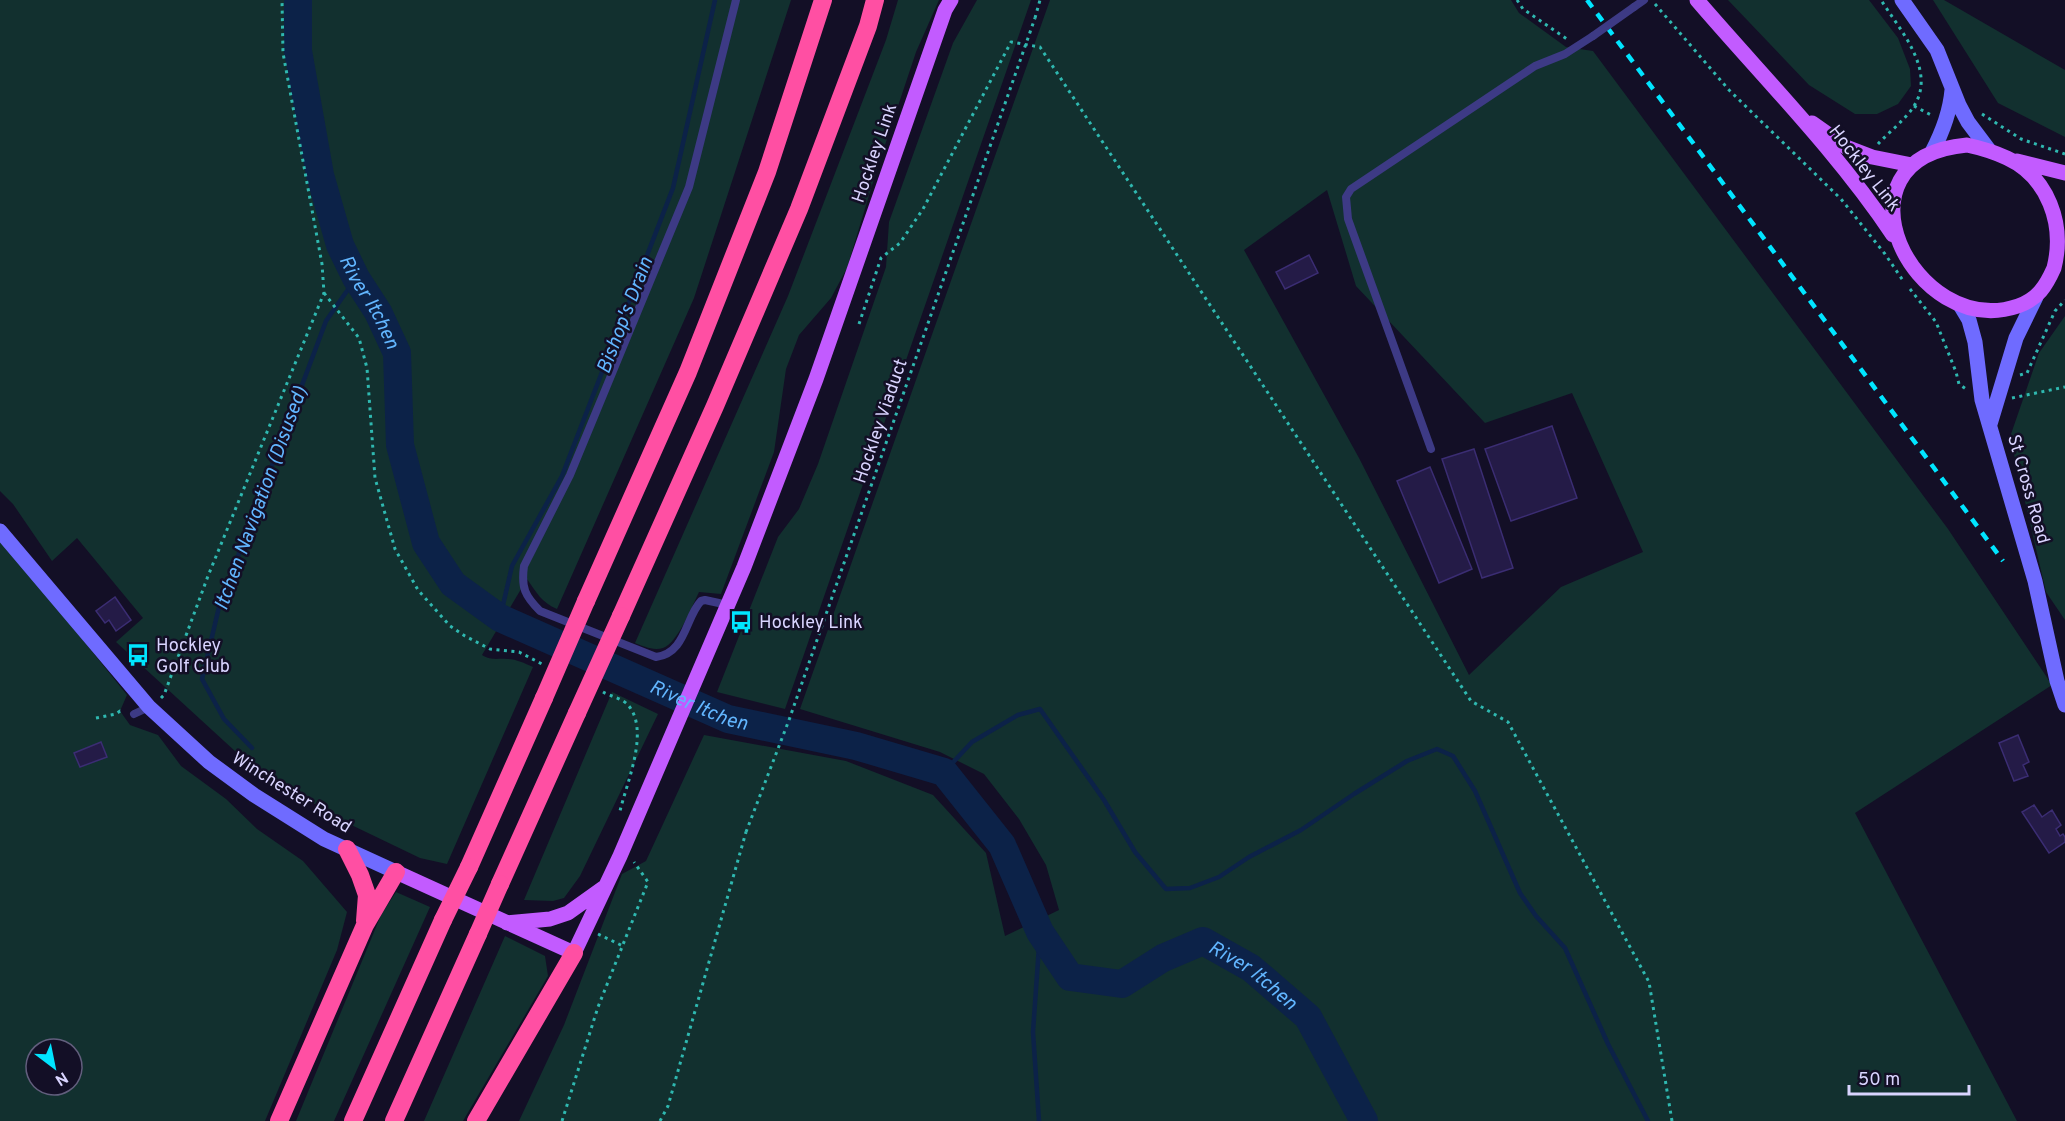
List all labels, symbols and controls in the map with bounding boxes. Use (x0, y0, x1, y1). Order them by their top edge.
street label: Hockley Link (848, 101, 903, 206)
street label: Hockley Link (1823, 121, 1905, 217)
water label: River Itchen (332, 251, 404, 354)
water label: Bishop's Drain (592, 253, 660, 378)
street label: Hockley Viaduct (849, 356, 914, 487)
water label: Itchen Navigation (Disused) (209, 383, 315, 614)
street label: St Cross Road (2001, 432, 2054, 547)
bus stop icon: Hockley Link (728, 609, 754, 635)
place label: Hockley Link (759, 612, 863, 635)
place label: Hockley Golf Club (156, 635, 230, 679)
bus stop icon: Hockley Golf Club (125, 642, 151, 668)
water label: River Itchen (645, 675, 750, 738)
street label: Winchester Road (227, 747, 355, 839)
water label: River Itchen (1203, 936, 1302, 1017)
north arrow (24, 1037, 84, 1097)
scale bar (1849, 1058, 1969, 1096)
text: N (51, 1066, 71, 1090)
text: 50 m (1858, 1069, 1900, 1092)

